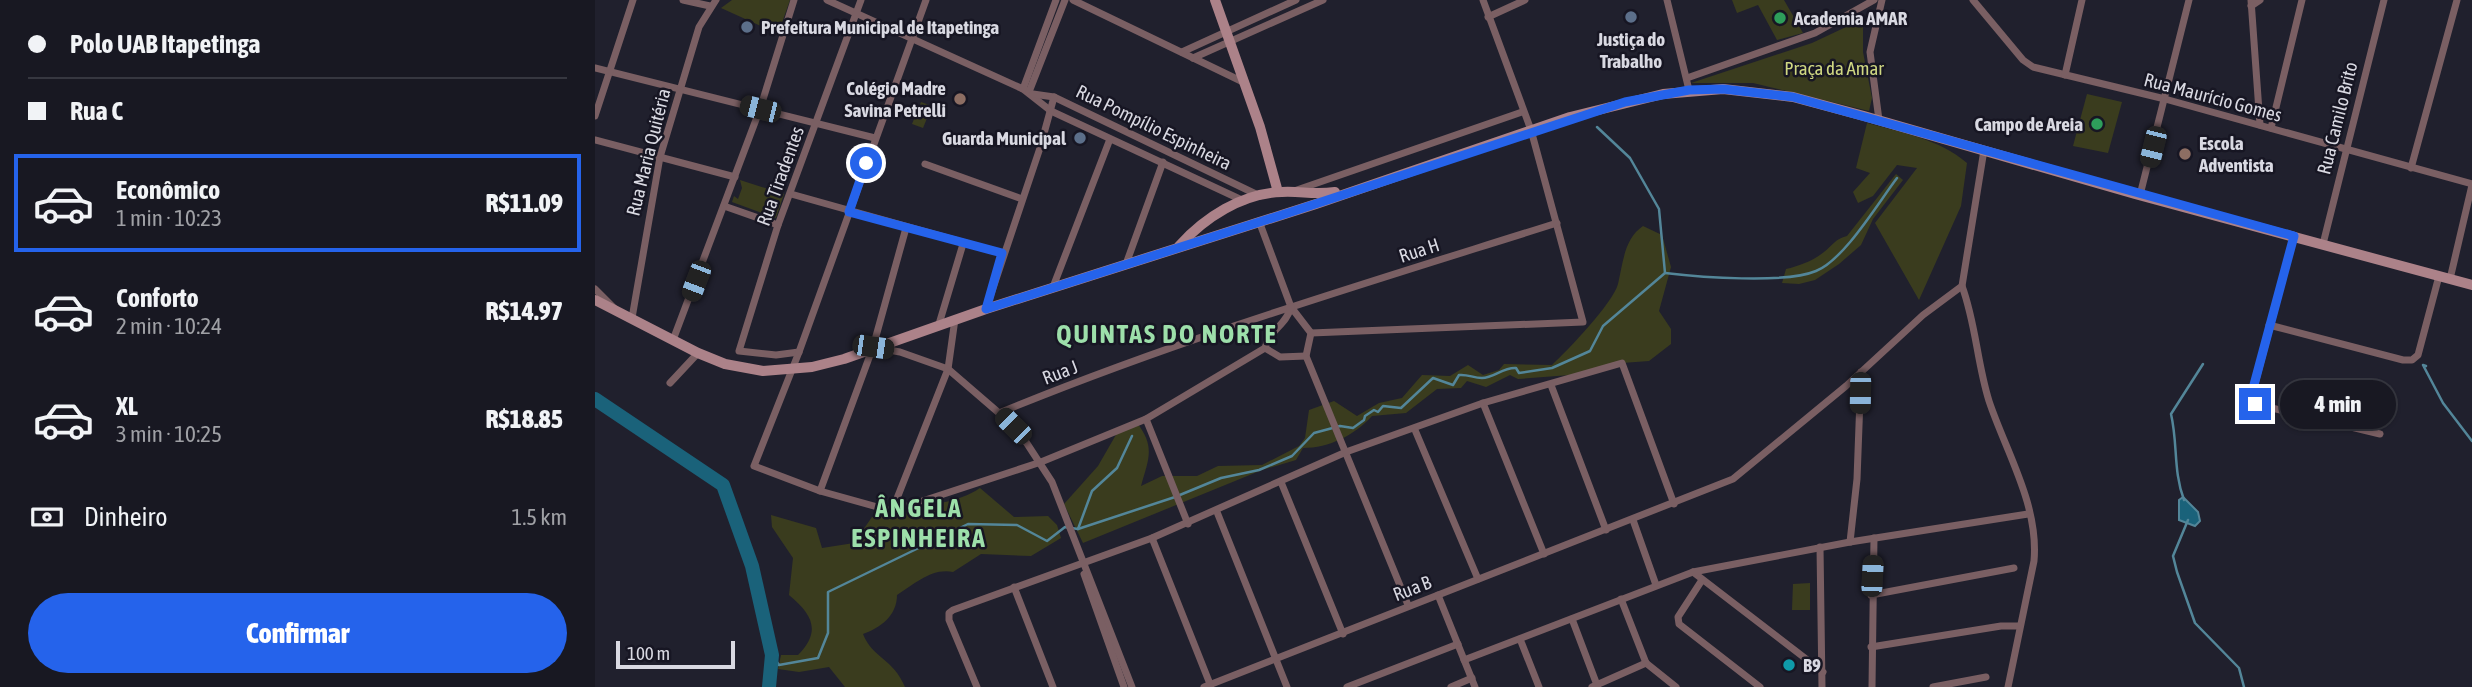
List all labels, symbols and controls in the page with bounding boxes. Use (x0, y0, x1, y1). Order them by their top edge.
place label: Academia AMAR (1793, 7, 1908, 29)
marker: Justiça do Trabalho (1623, 9, 1639, 25)
marker: Academia AMAR (1772, 10, 1788, 26)
place label: Prefeitura Municipal de Itapetinga (761, 16, 999, 38)
marker: Prefeitura Municipal de Itapetinga (739, 19, 755, 35)
place label: Justiça do Trabalho (1596, 28, 1665, 72)
text: Polo UAB Itapetinga (70, 29, 260, 59)
park label: Praça da Amar (1784, 57, 1884, 79)
street label: Rua Camilo Brito (2312, 59, 2362, 177)
street label: Rua Maurício Gomes (2142, 68, 2285, 126)
place label: Colégio Madre Savina Petrelli (844, 77, 946, 121)
street label: Rua Pompílio Espinheira (1073, 80, 1235, 174)
street label: Rua Maria Quitéria (622, 86, 674, 218)
marker: Colégio Madre Savina Petrelli (952, 91, 968, 107)
car (738, 94, 783, 124)
text: Rua C (70, 96, 123, 126)
place label: Campo de Areia (1974, 113, 2083, 135)
marker: Campo de Areia (2089, 116, 2105, 132)
street label: Rua Tiradentes (752, 123, 808, 229)
car (2138, 124, 2169, 170)
place label: Guarda Municipal (942, 127, 1067, 149)
marker: Guarda Municipal (1072, 130, 1088, 146)
place label: Escola Adventista (2198, 132, 2274, 176)
marker: Escola Adventista (2177, 146, 2193, 162)
route start (850, 147, 882, 179)
icon: car (32, 172, 95, 235)
text: Econômico (116, 175, 220, 205)
text: R$11.09 (486, 188, 563, 218)
text: 1 min · 10:23 (116, 205, 222, 231)
street label: Rua H (1396, 233, 1442, 267)
car (679, 258, 714, 304)
icon: car (32, 280, 95, 343)
text: Conforto (116, 283, 199, 313)
text: R$14.97 (486, 296, 563, 326)
text: 2 min · 10:24 (116, 313, 222, 339)
district label: QUINTAS DO NORTE (1056, 319, 1278, 349)
car (851, 334, 896, 360)
street label: Rua J (1039, 355, 1081, 389)
car (1850, 372, 1871, 414)
callout: 4 min (2279, 380, 2395, 428)
icon: car (32, 388, 95, 451)
route end (2239, 388, 2271, 420)
text: XL (116, 391, 138, 421)
text: 4 min (2315, 391, 2361, 417)
text: R$18.85 (486, 404, 563, 434)
car (991, 404, 1036, 448)
text: 3 min · 10:25 (116, 421, 222, 447)
district label: ÂNGELA ESPINHEIRA (851, 493, 987, 553)
icon: cash (28, 498, 66, 536)
text: Dinheiro (84, 502, 167, 532)
text: 1.5 km (511, 504, 567, 530)
car (1861, 554, 1884, 598)
street label: Rua B (1390, 571, 1434, 605)
button: Confirmar (28, 593, 567, 673)
scale bar (616, 638, 735, 670)
text: 100 m (627, 642, 670, 664)
place label: B9 (1803, 654, 1821, 676)
marker: B9 (1781, 657, 1797, 673)

